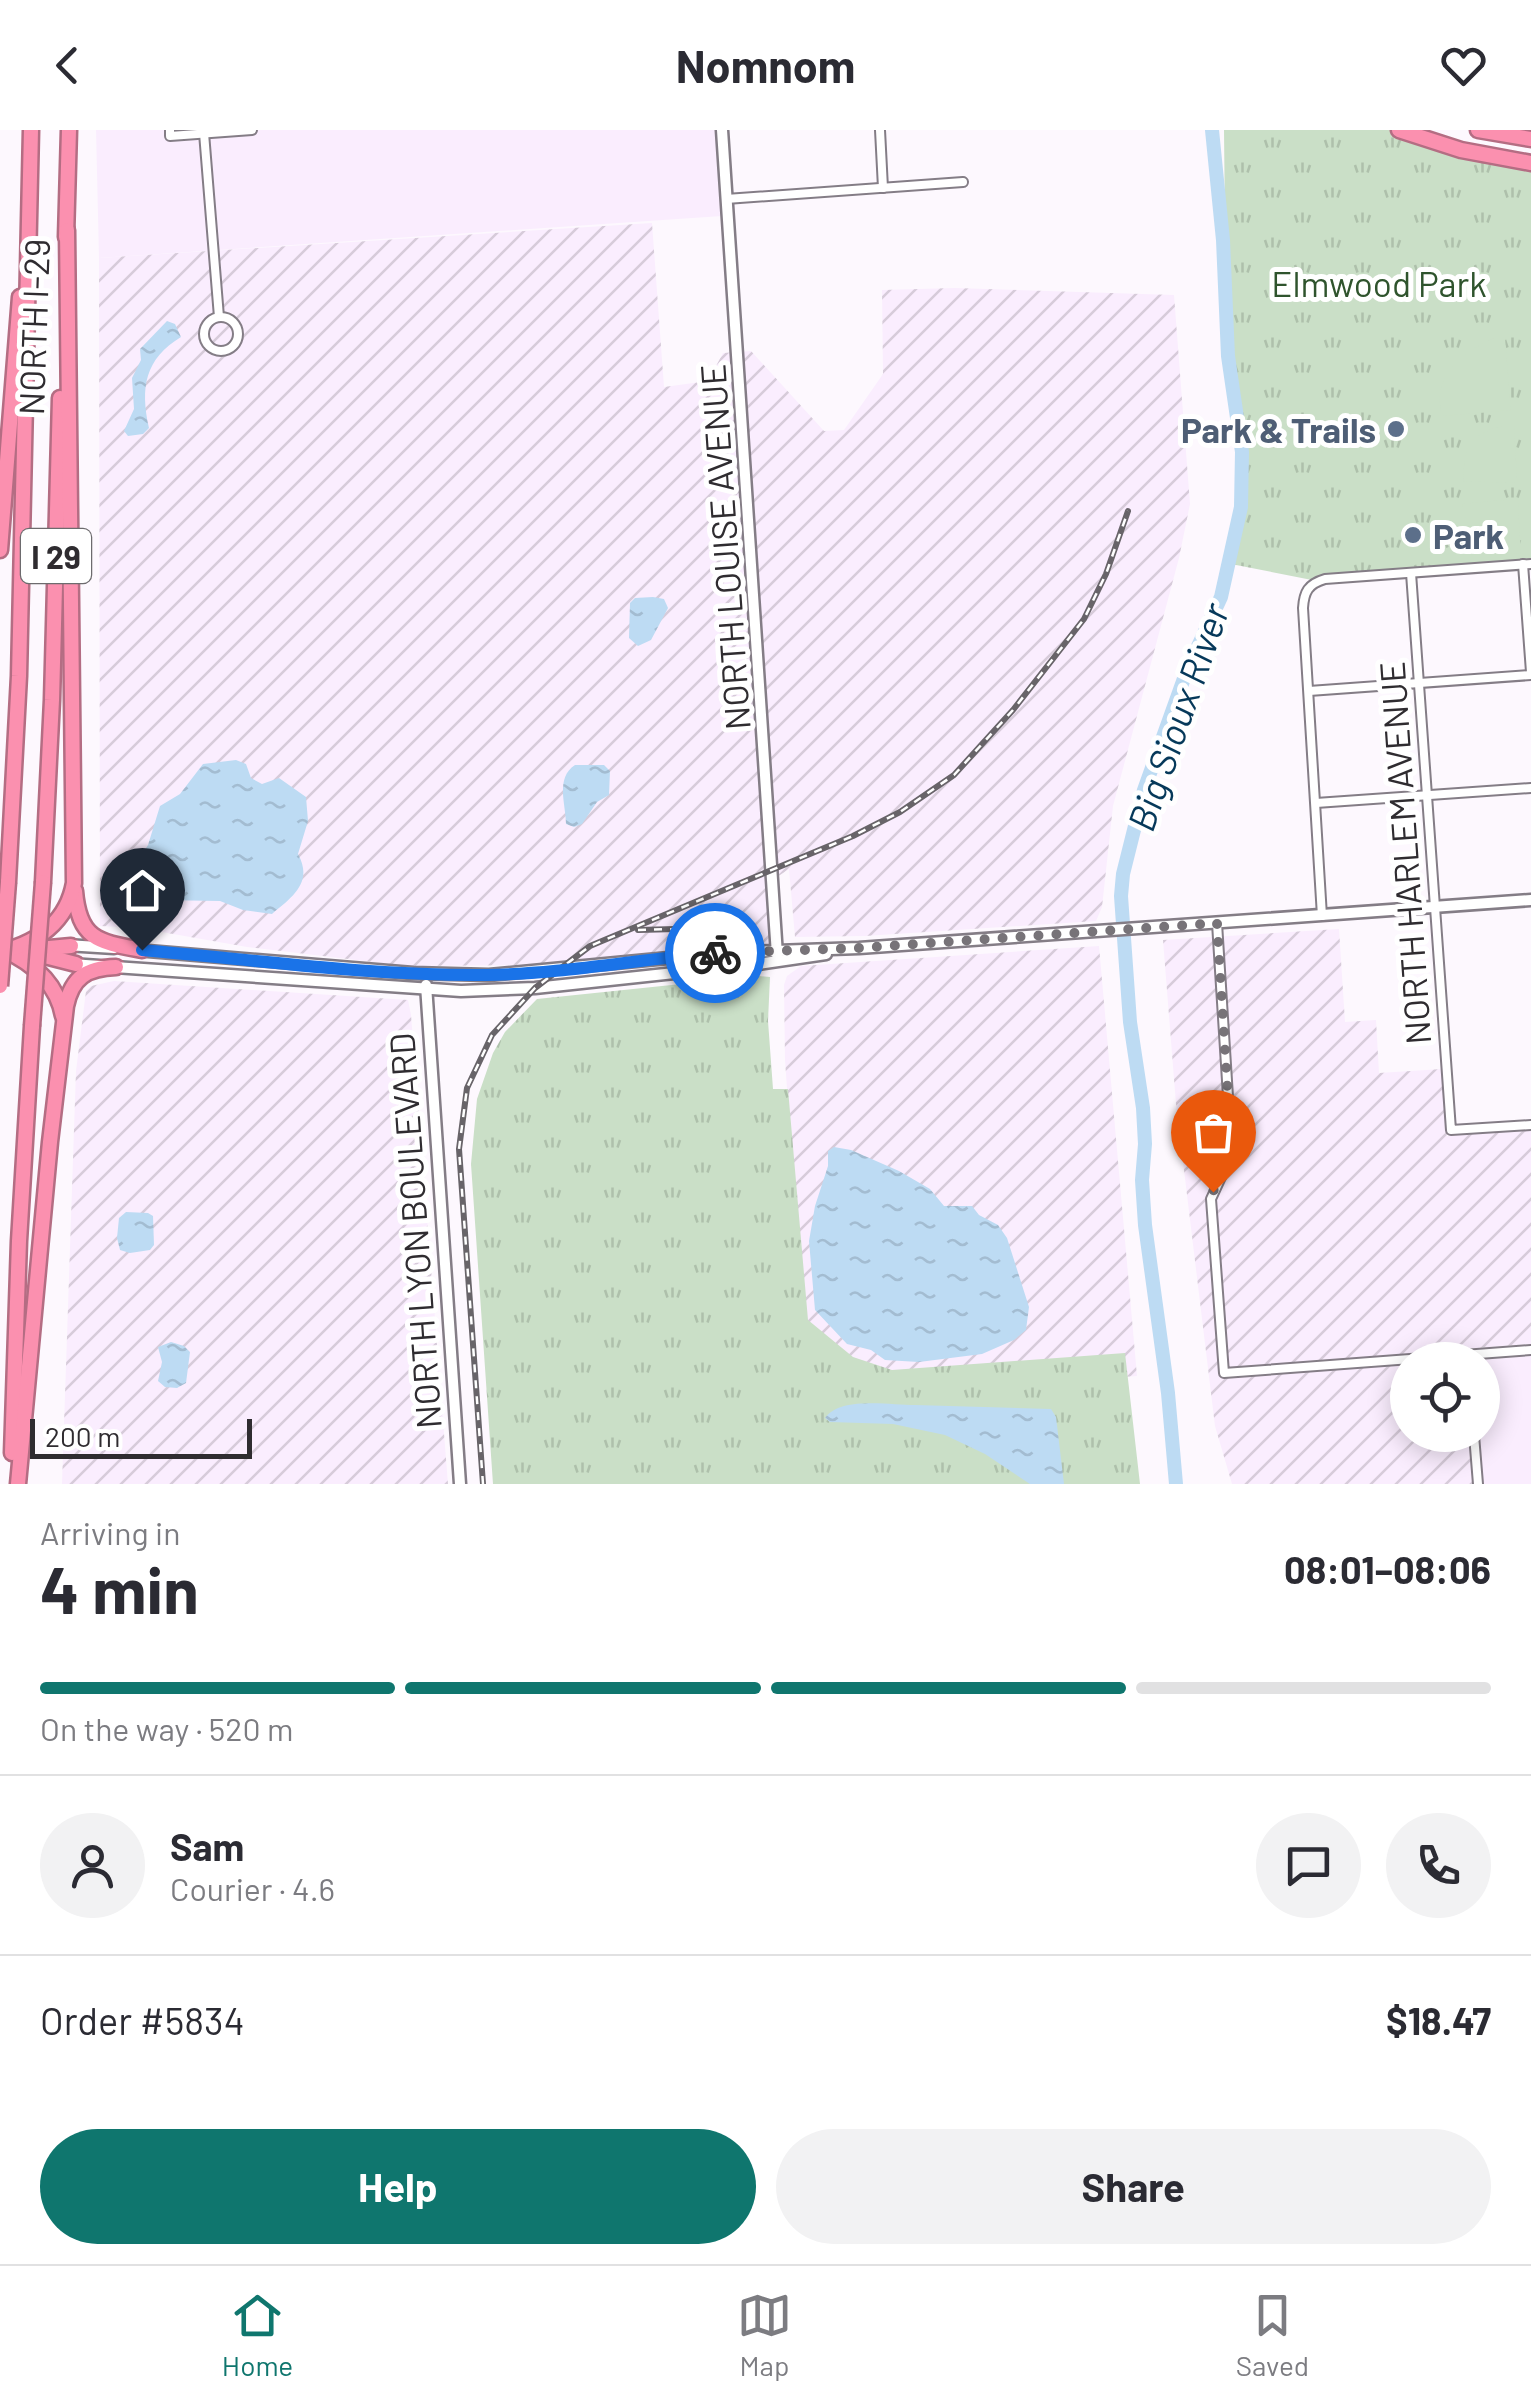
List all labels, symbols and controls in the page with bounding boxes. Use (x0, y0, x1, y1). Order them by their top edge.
icon: back (40, 38, 95, 93)
text: Nomnom (676, 38, 855, 92)
icon: heart (1436, 38, 1491, 93)
street label: NORTH I-29 (9, 238, 57, 416)
park label: Elmwood Park (1271, 262, 1487, 304)
street label: NORTH LOUISE AVENUE (690, 363, 758, 731)
place label: Park & Trails (1181, 408, 1376, 450)
marker: Park & Trails (1385, 418, 1407, 440)
place label: Park (1433, 514, 1504, 556)
marker: Park (1402, 524, 1424, 546)
road number: I 29 (21, 529, 91, 583)
water label: Big Sioux River (1117, 596, 1238, 837)
street label: NORTH HARLEM AVENUE (1370, 660, 1438, 1046)
pin (100, 848, 185, 951)
icon: home (115, 863, 170, 918)
courier (665, 903, 765, 1003)
icon: bike (688, 926, 743, 981)
street label: NORTH LYON BOULEVARD (379, 1032, 449, 1430)
pin (1171, 1090, 1256, 1193)
icon: bag (1186, 1105, 1241, 1160)
map controls (1390, 1342, 1500, 1452)
button: locate (1390, 1342, 1500, 1452)
scale bar (30, 1414, 252, 1458)
text: 200 m (45, 1419, 120, 1453)
text: Arriving in (40, 1513, 180, 1551)
text: 08:01–08:06 (1284, 1546, 1491, 1592)
text: 4 min (40, 1549, 199, 1627)
text: On the way · 520 m (40, 1709, 293, 1747)
button: person (40, 1813, 145, 1918)
button: chat (1256, 1813, 1361, 1918)
button: phone (1386, 1813, 1491, 1918)
text: Sam (170, 1823, 244, 1869)
text: Courier · 4.6 (170, 1869, 335, 1907)
text: Order #5834 (40, 1997, 245, 2043)
text: $18.47 (1386, 1997, 1491, 2043)
button: Help (40, 2129, 756, 2244)
button: Share (776, 2129, 1491, 2244)
tab: Home (222, 2288, 293, 2382)
tab: Map (737, 2288, 792, 2382)
tab: Saved (1236, 2288, 1309, 2382)

